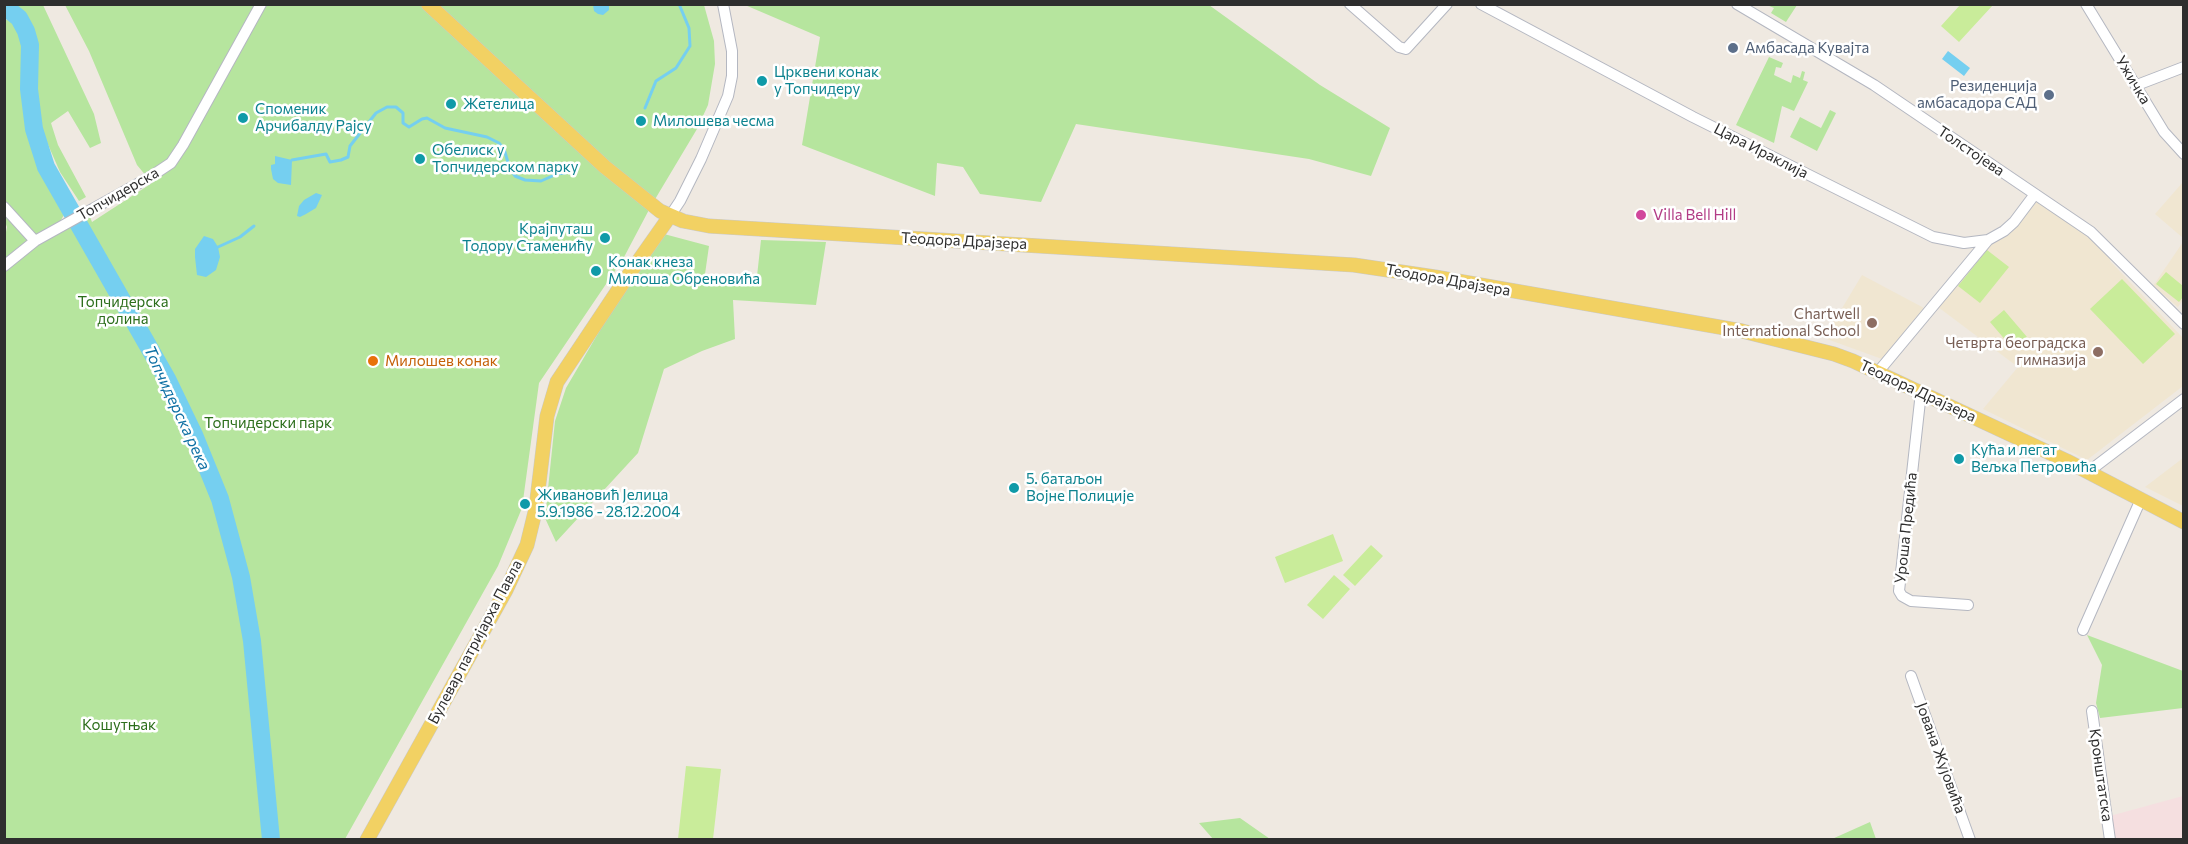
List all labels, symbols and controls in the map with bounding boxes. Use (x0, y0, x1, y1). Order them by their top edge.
place label: Амбасада Кувајта (1745, 39, 1869, 57)
marker: Амбасада Кувајта (1726, 41, 1740, 55)
street label: Ужичка (2112, 52, 2154, 108)
place label: Црквени конак у Топчидеру (774, 63, 879, 98)
marker: Црквени конак у Топчидеру (755, 74, 769, 88)
place label: Резиденција амбасадора САД (1917, 77, 2037, 112)
marker: Резиденција амбасадора САД (2042, 88, 2056, 102)
place label: Жетелица (463, 95, 534, 113)
marker: Жетелица (444, 97, 458, 111)
place label: Споменик Арчибалду Рајсу (255, 100, 372, 135)
marker: Споменик Арчибалду Рајсу (236, 111, 250, 125)
place label: Милошева чесма (653, 112, 774, 130)
marker: Милошева чесма (634, 114, 648, 128)
street label: Цара Ираклија (1711, 120, 1811, 182)
street label: Толстојева (1934, 122, 2008, 180)
place label: Обелиск у Топчидерском парку (432, 141, 578, 176)
marker: Обелиск у Топчидерском парку (413, 152, 427, 166)
street label: Топчидерска (74, 163, 162, 225)
place label: Villa Bell Hill (1653, 206, 1736, 224)
marker: Villa Bell Hill (1634, 208, 1648, 222)
place label: Крајпуташ Тодору Стаменићу (462, 220, 593, 255)
street label: Теодора Драјзера (901, 229, 1027, 253)
marker: Крајпуташ Тодору Стаменићу (598, 231, 612, 245)
place label: Конак кнеза Милоша Обреновића (608, 253, 760, 288)
street label: Теодора Драјзера (1384, 260, 1512, 300)
marker: Конак кнеза Милоша Обреновића (589, 264, 603, 278)
park label: Топчидерска долина (77, 293, 169, 328)
place label: Chartwell International School (1722, 305, 1860, 340)
marker: Chartwell International School (1865, 316, 1879, 330)
place label: Четврта београдска гимназија (1945, 334, 2086, 369)
water label: Топчидерска река (140, 343, 214, 473)
marker: Четврта београдска гимназија (2091, 345, 2105, 359)
place label: Милошев конак (385, 352, 498, 370)
marker: Милошев конак (366, 354, 380, 368)
street label: Теодора Драјзера (1857, 356, 1979, 426)
park label: Топчидерски парк (204, 414, 332, 432)
place label: Кућа и легат Вељка Петровића (1971, 441, 2097, 476)
marker: Кућа и легат Вељка Петровића (1952, 452, 1966, 466)
place label: 5. батаљон Војне Полиције (1026, 470, 1134, 505)
street label: Уроша Предића (1891, 472, 1921, 584)
marker: 5. батаљон Војне Полиције (1007, 481, 1021, 495)
place label: Живановић Јелица 5.9.1986 - 28.12.2004 (537, 486, 680, 521)
marker: Живановић Јелица 5.9.1986 - 28.12.2004 (518, 497, 532, 511)
street label: Булевар патријарха Павла (424, 557, 526, 727)
street label: Јована Жујовића (1913, 700, 1969, 816)
park label: Кошутњак (82, 716, 156, 734)
street label: Кронштатска (2086, 727, 2116, 823)

